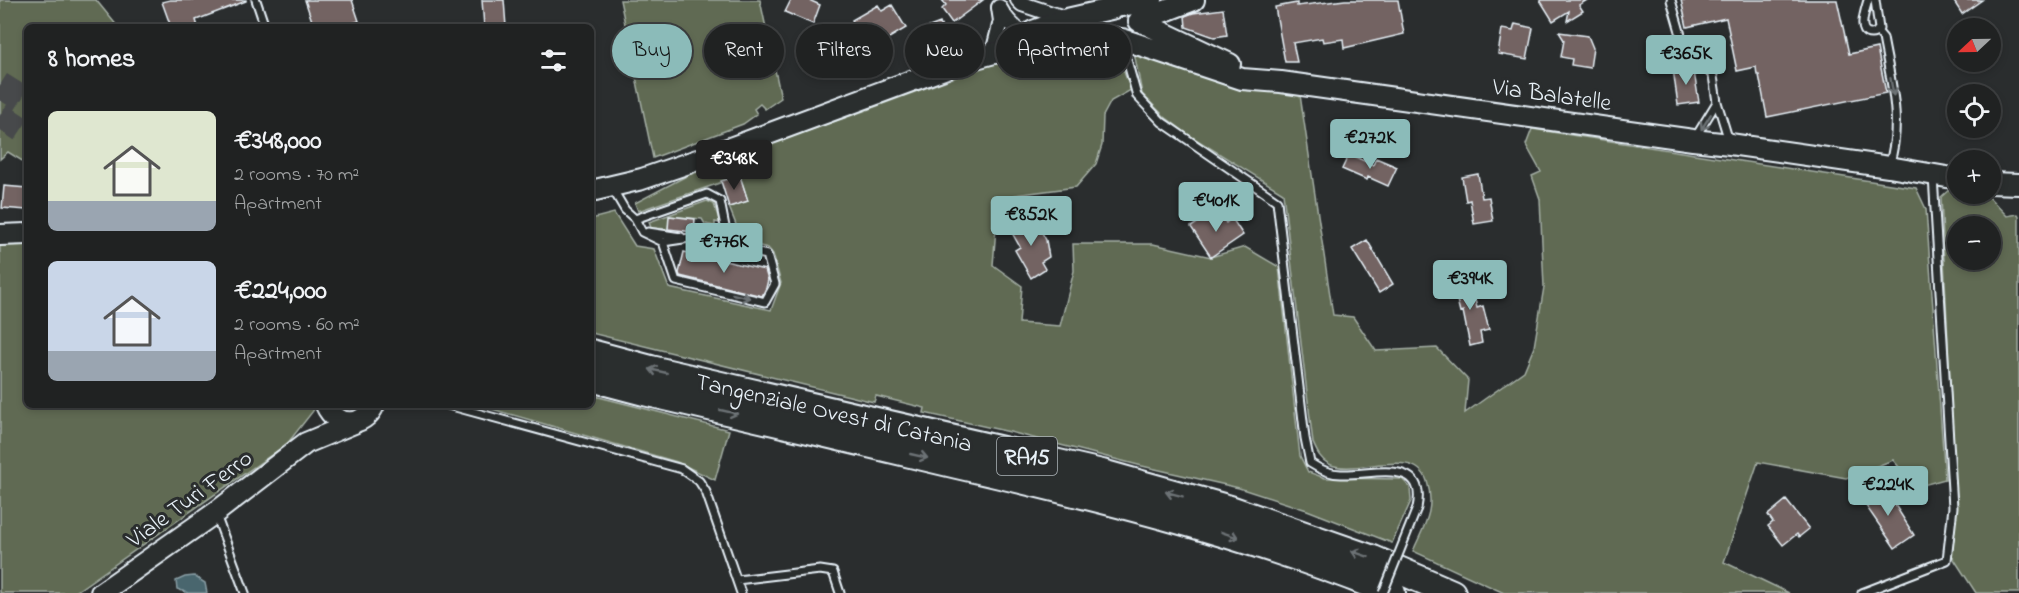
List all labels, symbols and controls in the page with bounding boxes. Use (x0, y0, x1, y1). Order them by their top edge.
north arrow (1947, 18, 2001, 72)
map controls (1947, 18, 2001, 270)
chip: Buy (612, 24, 692, 78)
chip: Rent (704, 24, 784, 78)
chip: Filters (796, 24, 893, 78)
chip: New (905, 24, 984, 78)
chip: Apartment (996, 24, 1131, 78)
pin: €365K (1644, 35, 1728, 86)
text: €365K (1660, 40, 1712, 69)
text: 8 homes (48, 41, 135, 79)
icon: filters (537, 44, 570, 77)
street label: Via Balatelle (1489, 71, 1613, 122)
one-way arrow (1887, 77, 1898, 96)
button: locate (1947, 84, 2001, 138)
one-way arrow (1699, 113, 1711, 130)
pin: €272K (1328, 119, 1412, 170)
text: €348,000 (234, 123, 322, 161)
text: €272K (1344, 124, 1396, 153)
icon: home (96, 135, 168, 207)
pin: €348K (692, 140, 776, 191)
text: €348K (710, 145, 758, 174)
button: + (1947, 150, 2001, 204)
text: 2 rooms · 70 m² (234, 161, 359, 190)
pin: €401K (1174, 182, 1258, 233)
text: €401K (1193, 187, 1239, 216)
text: Apartment (234, 190, 322, 219)
pin: €852K (989, 196, 1073, 247)
text: €852K (1005, 201, 1057, 230)
button: − (1947, 216, 2001, 270)
pin: €776K (682, 223, 766, 274)
text: €776K (700, 228, 748, 257)
pin: €394K (1428, 260, 1512, 311)
text: €394K (1447, 265, 1493, 294)
text: €224,000 (234, 273, 327, 311)
icon: home (96, 285, 168, 357)
one-way arrow (731, 291, 750, 303)
text: 2 rooms · 60 m² (234, 311, 360, 340)
text: Apartment (234, 340, 322, 369)
one-way arrow (648, 364, 667, 376)
street label: Tangenziale Ovest di Catania (692, 366, 975, 463)
one-way arrow (720, 406, 739, 418)
road number: RA15 (997, 437, 1057, 475)
street label: Viale Turi Ferro (120, 442, 261, 558)
one-way arrow (909, 450, 928, 462)
pin: €224K (1846, 466, 1930, 517)
text: €224K (1862, 471, 1914, 500)
one-way arrow (1165, 487, 1184, 499)
one-way arrow (1220, 530, 1239, 541)
one-way arrow (1350, 548, 1369, 559)

